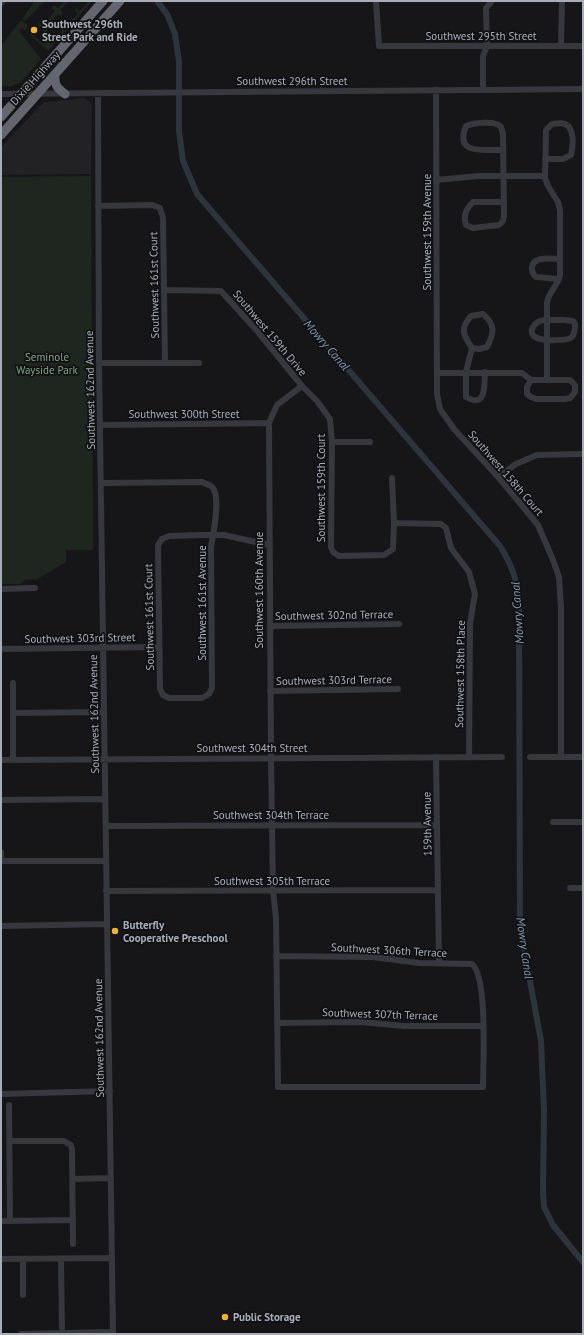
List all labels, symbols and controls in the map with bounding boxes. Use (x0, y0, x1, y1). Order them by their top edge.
place label: Southwest 296th Street Park and Ride (42, 17, 138, 44)
marker: Southwest 296th Street Park and Ride (29, 25, 39, 35)
street label: Southwest 295th Street (425, 29, 537, 43)
street label: Dixie Highway (7, 47, 64, 108)
street label: Southwest 296th Street (236, 74, 348, 88)
street label: Southwest 159th Avenue (420, 173, 434, 290)
street label: Southwest 161st Court (146, 231, 162, 339)
street label: Southwest 159th Drive (230, 287, 310, 379)
water label: Mowry Canal (301, 316, 354, 374)
street label: Southwest 162nd Avenue (82, 330, 98, 450)
park label: Seminole Wayside Park (16, 350, 78, 377)
street label: Southwest 300th Street (128, 407, 240, 421)
street label: Southwest 158th Court (465, 427, 547, 519)
street label: Southwest 159th Court (314, 434, 328, 542)
street label: Southwest 160th Avenue (252, 531, 266, 648)
street label: Southwest 161st Avenue (195, 545, 209, 661)
street label: Southwest 161st Court (141, 563, 157, 671)
water label: Mowry Canal (507, 581, 527, 645)
street label: Southwest 302nd Terrace (275, 607, 394, 623)
street label: Southwest 158th Place (452, 619, 468, 728)
street label: Southwest 303rd Street (24, 630, 136, 646)
street label: Southwest 162nd Avenue (86, 654, 102, 774)
street label: Southwest 303rd Terrace (276, 672, 393, 688)
street label: Southwest 304th Street (196, 741, 308, 755)
street label: 159th Avenue (419, 791, 435, 856)
street label: Southwest 304th Terrace (213, 808, 329, 822)
street label: Southwest 305th Terrace (214, 874, 330, 888)
water label: Mowry Canal (513, 916, 537, 981)
place label: Butterfly Cooperative Preschool (123, 918, 228, 945)
marker: Butterfly Cooperative Preschool (110, 926, 120, 936)
street label: Southwest 306th Terrace (331, 940, 448, 960)
street label: Southwest 162nd Avenue (91, 978, 107, 1098)
street label: Southwest 307th Terrace (322, 1005, 439, 1023)
place label: Public Storage (233, 1310, 301, 1324)
marker: Public Storage (220, 1312, 230, 1322)

